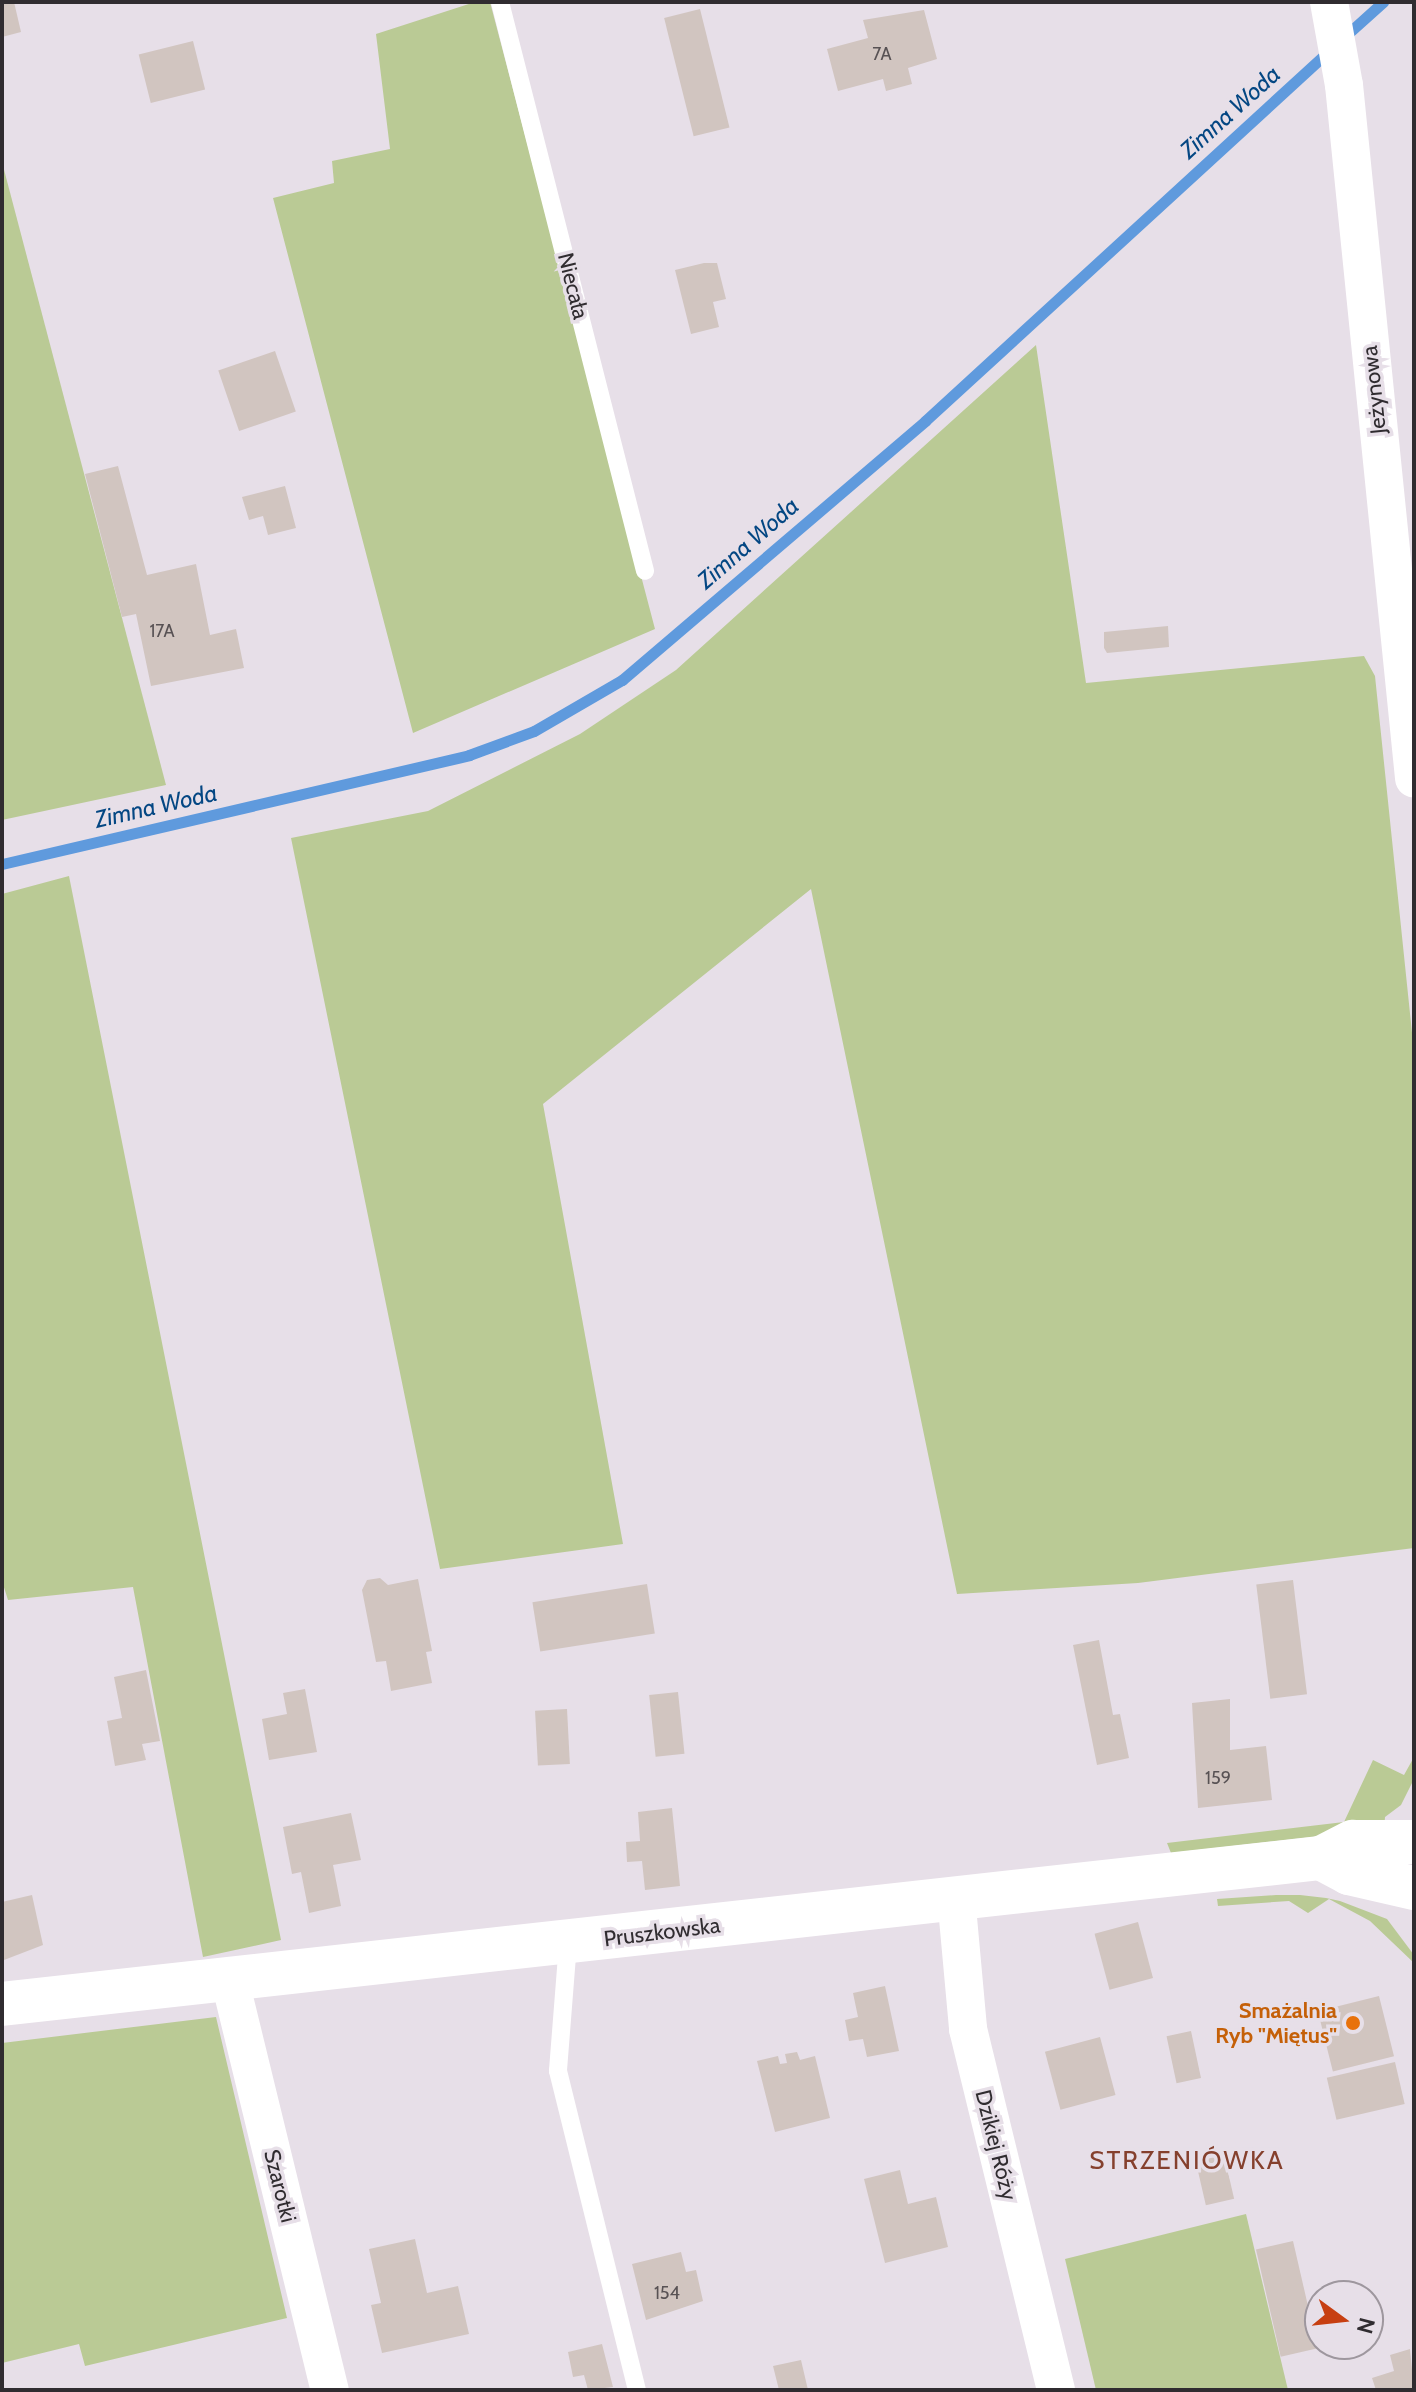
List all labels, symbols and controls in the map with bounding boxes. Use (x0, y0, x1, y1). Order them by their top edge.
house number: 7A (872, 43, 892, 65)
water label: Zimna Woda (1174, 60, 1286, 164)
street label: Niecała (552, 250, 594, 322)
street label: Jeżynowa (1356, 344, 1392, 436)
water label: Zimna Woda (691, 491, 805, 595)
house number: 17A (149, 620, 175, 642)
water label: Zimna Woda (92, 778, 220, 834)
house number: 159 (1205, 1767, 1231, 1789)
street label: Pruszkowska (602, 1912, 722, 1952)
place label: Smażalnia Ryb "Miętus" (1215, 1997, 1337, 2048)
marker: Smażalnia Ryb "Miętus" (1344, 2014, 1362, 2032)
street label: Dzikiej Róży (970, 2087, 1022, 2203)
district label: STRZENIÓWKA (1089, 2145, 1285, 2177)
street label: Szarotki (258, 2147, 302, 2225)
north arrow (1304, 2280, 1384, 2360)
house number: 154 (654, 2282, 680, 2304)
text: N (1351, 2315, 1381, 2337)

